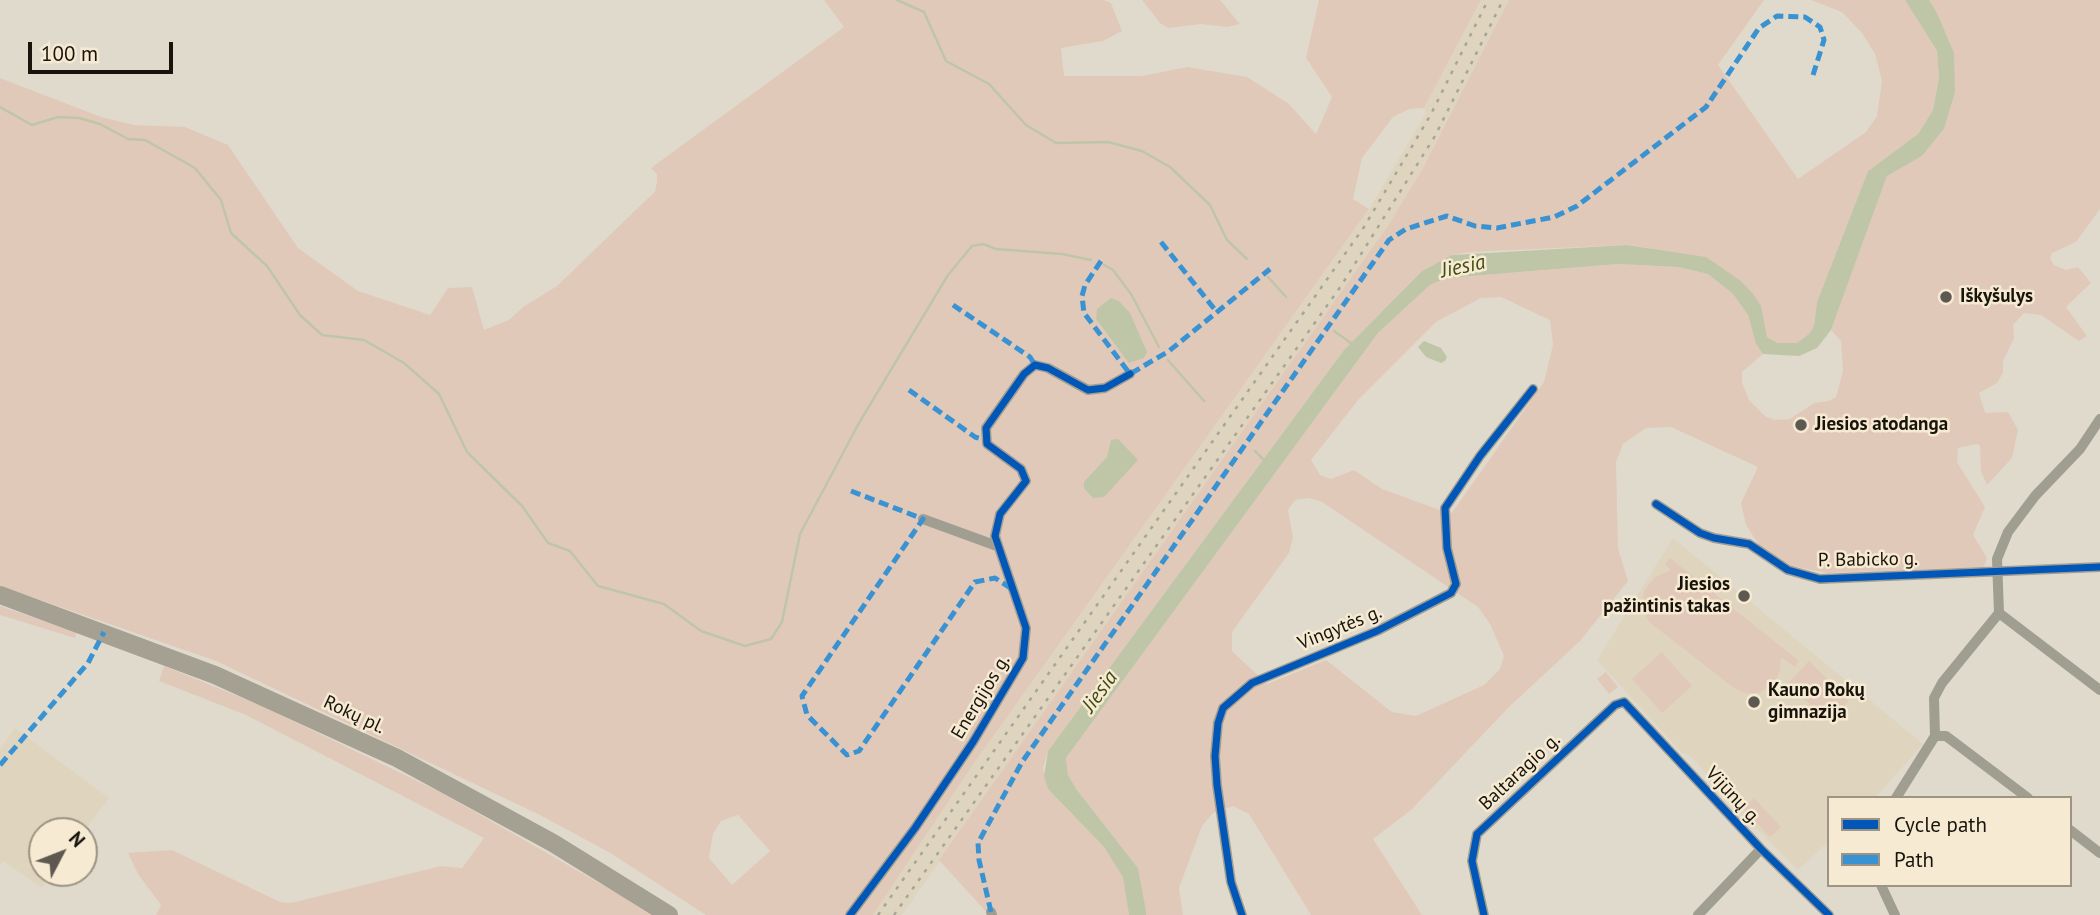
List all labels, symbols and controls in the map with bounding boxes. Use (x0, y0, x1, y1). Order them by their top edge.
scale bar (32, 28, 177, 72)
text: 100 m (41, 40, 98, 67)
water label: Jiesia (1438, 250, 1488, 284)
place label: Iškyšulys (1960, 286, 2033, 308)
marker: Iškyšulys (1938, 289, 1954, 305)
place label: Jiesios atodanga (1815, 414, 1948, 436)
marker: Jiesios atodanga (1793, 417, 1809, 433)
street label: P. Babicko g. (1818, 548, 1918, 572)
place label: Jiesios pažintinis takas (1603, 574, 1730, 618)
marker: Jiesios pažintinis takas (1736, 588, 1752, 604)
street label: Vingytės g. (1295, 601, 1385, 655)
street label: Energijos g. (947, 651, 1015, 743)
water label: Jiesia (1077, 666, 1123, 718)
place label: Kauno Rokų gimnazija (1768, 680, 1865, 724)
street label: Rokų pl. (320, 691, 388, 739)
marker: Kauno Rokų gimnazija (1746, 694, 1762, 710)
street label: Baltaragio g. (1475, 729, 1565, 815)
street label: Vijūnų g. (1700, 762, 1766, 830)
legend (1827, 796, 2072, 887)
text: Cycle path (1894, 811, 1987, 838)
north arrow (28, 817, 98, 887)
text: N (64, 827, 90, 852)
text: Path (1894, 846, 1934, 873)

